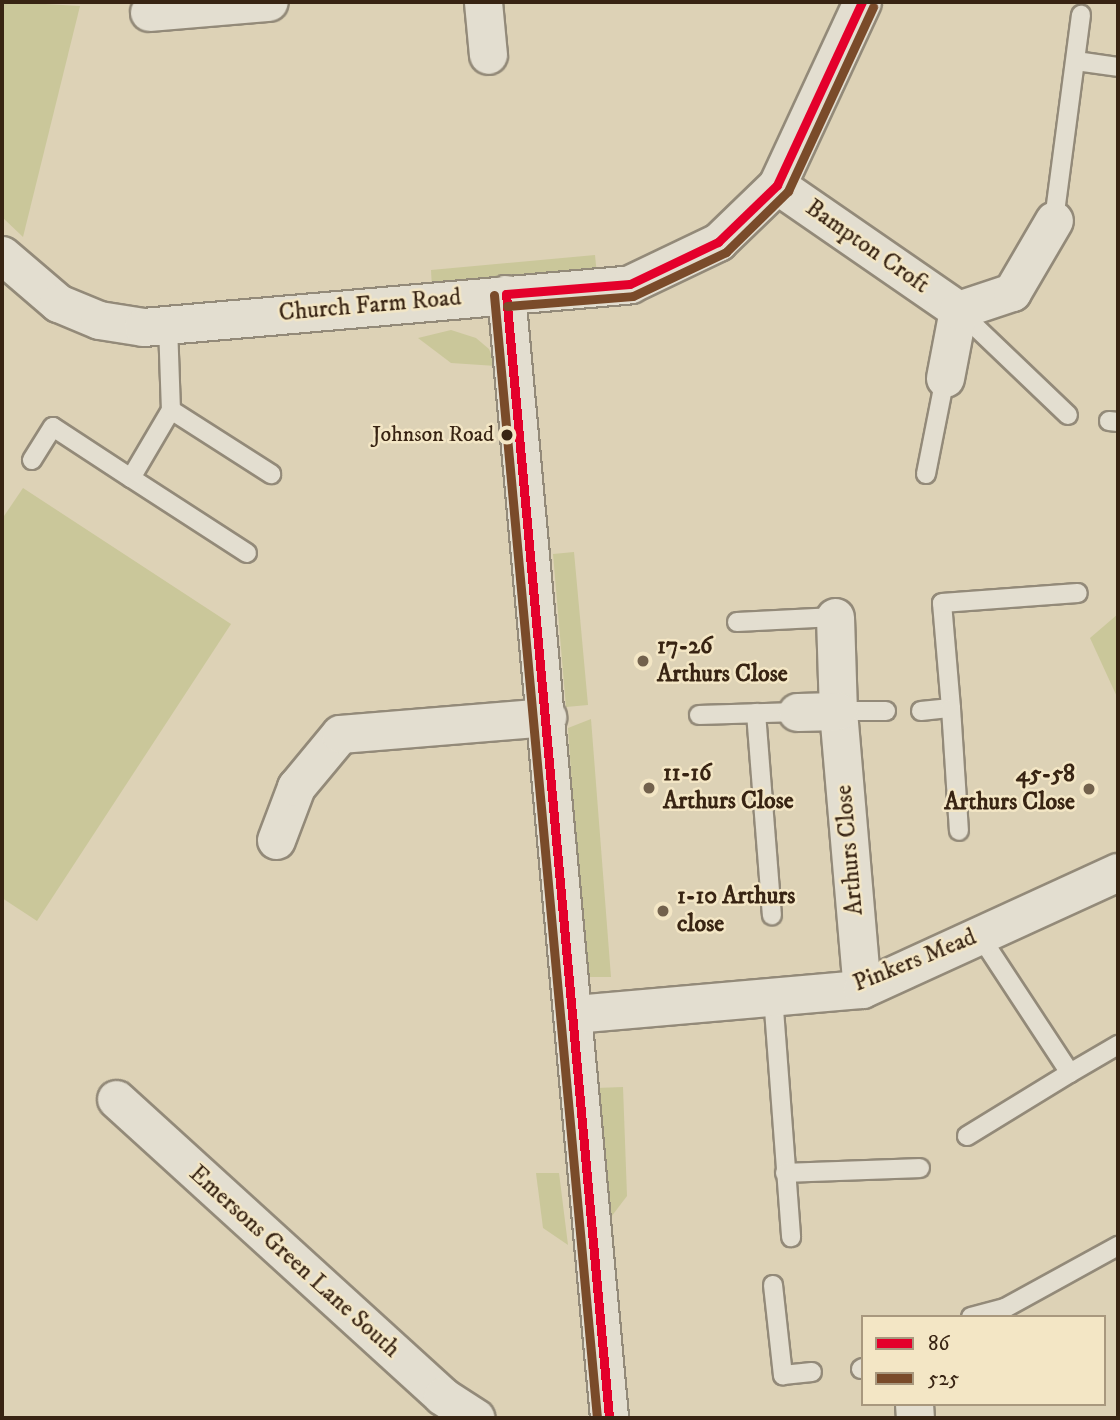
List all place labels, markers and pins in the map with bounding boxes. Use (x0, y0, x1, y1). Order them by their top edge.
place label: Johnson Road (372, 422, 494, 448)
marker: Johnson Road (500, 428, 514, 442)
place label: 17-26 Arthurs Close (657, 633, 788, 689)
marker: 17-26 Arthurs Close (635, 653, 651, 669)
place label: 11-16 Arthurs Close (663, 760, 794, 816)
place label: 45-58 Arthurs Close (944, 761, 1075, 817)
marker: 11-16 Arthurs Close (641, 780, 657, 796)
marker: 45-58 Arthurs Close (1081, 781, 1097, 797)
place label: 1-10 Arthurs close (677, 883, 795, 939)
marker: 1-10 Arthurs close (655, 903, 671, 919)

